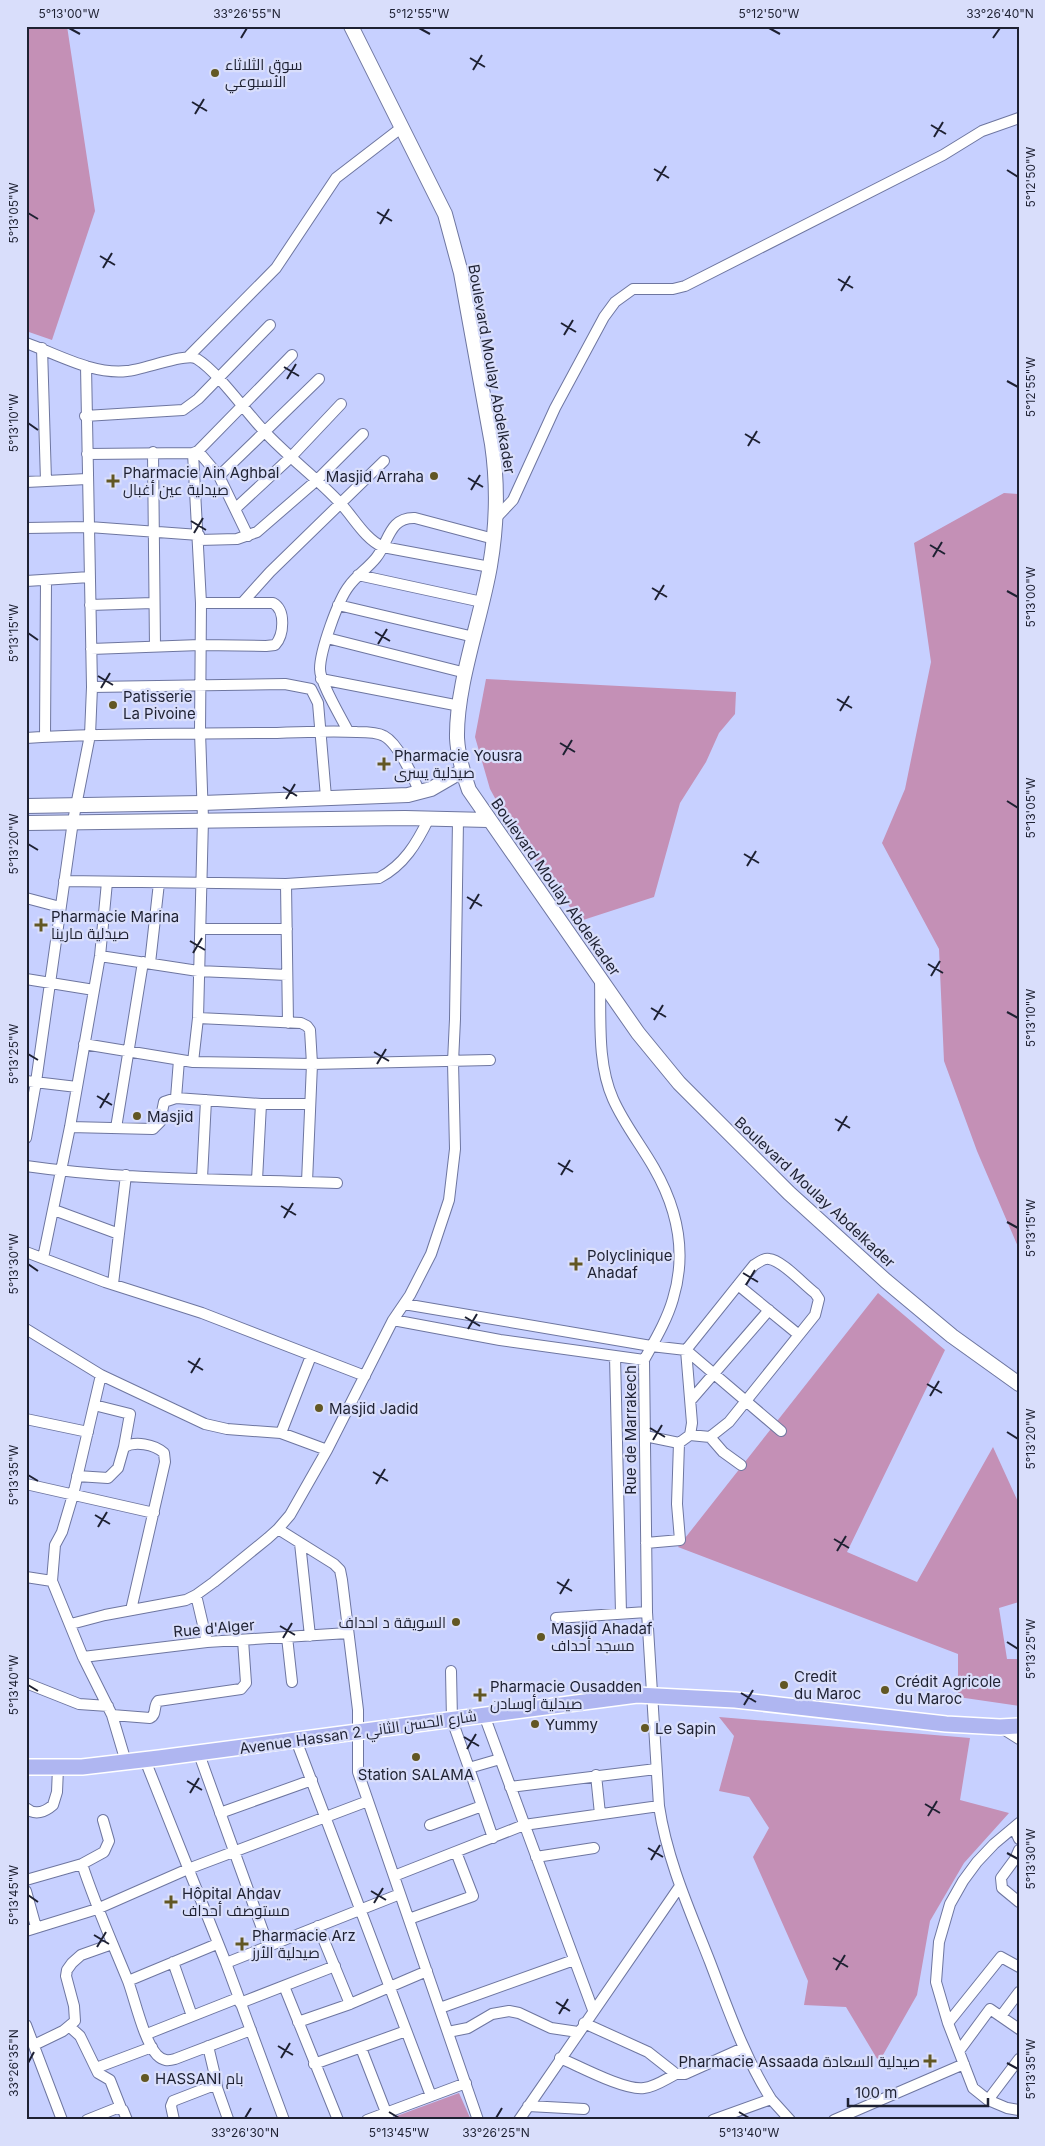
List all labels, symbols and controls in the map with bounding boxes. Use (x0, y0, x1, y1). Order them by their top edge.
text: 5°13'00"W (38, 6, 100, 21)
text: 33°26'55"N (213, 6, 281, 21)
text: 5°12'55"W (389, 6, 449, 21)
text: 5°12'50"W (739, 6, 800, 21)
text: 33°26'40"N (966, 6, 1034, 21)
place label: سوق الثلاثاء الأسبوعي (225, 55, 302, 94)
marker: سوق الثلاثاء الأسبوعي (209, 67, 221, 79)
text: 5°12'50"W (1023, 146, 1038, 207)
text: 5°13'05"W (6, 182, 21, 243)
street label: Boulevard Moulay Abdelkader (464, 263, 520, 476)
text: 5°12'55"W (1023, 357, 1038, 417)
text: 5°13'10"W (6, 394, 21, 452)
place label: Pharmacie Ain Aghbal صيدلية عين أغبال (123, 463, 279, 500)
place label: Masjid Arraha (326, 467, 424, 486)
marker: Masjid Arraha (428, 470, 440, 482)
marker: Pharmacie Ain Aghbal صيدلية عين أغبال (107, 475, 119, 487)
text: 5°13'00"W (1023, 566, 1038, 628)
text: 5°13'15"W (6, 604, 21, 662)
place label: Patisserie La Pivoine (123, 687, 196, 723)
marker: Patisserie La Pivoine (107, 699, 119, 711)
place label: Pharmacie Yousra صيدلية يسرى (394, 746, 522, 783)
marker: Pharmacie Yousra صيدلية يسرى (378, 758, 390, 770)
text: 5°13'05"W (1023, 777, 1038, 838)
street label: Boulevard Moulay Abdelkader (487, 794, 625, 980)
text: 5°13'20"W (6, 813, 21, 874)
place label: Pharmacie Marina صيدلية مارينا (51, 907, 179, 943)
marker: Pharmacie Marina صيدلية مارينا (35, 919, 47, 931)
text: 5°13'10"W (1023, 989, 1038, 1047)
text: 5°13'25"W (6, 1023, 21, 1084)
place label: Masjid (147, 1107, 193, 1126)
marker: Masjid (131, 1110, 143, 1122)
street label: Boulevard Moulay Abdelkader (731, 1113, 899, 1272)
text: 5°13'15"W (1023, 1199, 1038, 1257)
text: 5°13'30"W (6, 1233, 21, 1295)
place label: Polyclinique Ahadaf (587, 1246, 672, 1282)
marker: Polyclinique Ahadaf (569, 1257, 583, 1271)
street label: Rue de Marrakech (621, 1365, 640, 1495)
place label: Masjid Jadid (329, 1399, 419, 1418)
marker: Masjid Jadid (313, 1402, 325, 1414)
text: 5°13'20"W (1023, 1408, 1038, 1469)
text: 5°13'35"W (6, 1444, 21, 1505)
place label: السويقة د احداف (338, 1613, 446, 1632)
street label: Rue d'Alger (173, 1615, 256, 1641)
marker: السويقة د احداف (450, 1616, 462, 1628)
text: 5°13'25"W (1023, 1618, 1038, 1679)
place label: Masjid Ahadaf مسجد أحداف (551, 1619, 653, 1655)
marker: Masjid Ahadaf مسجد أحداف (535, 1631, 547, 1643)
text: 5°13'40"W (6, 1655, 21, 1715)
place label: Credit du Maroc (794, 1667, 861, 1703)
place label: Crédit Agricole du Maroc (895, 1672, 1001, 1708)
place label: Pharmacie Ousadden صيدلية أوسادن (490, 1677, 642, 1714)
marker: Credit du Maroc (778, 1679, 790, 1691)
marker: Crédit Agricole du Maroc (879, 1684, 891, 1696)
marker: Pharmacie Ousadden صيدلية أوسادن (474, 1689, 486, 1701)
street label: Avenue Hassan 2 شارع الحسن الثاني (238, 1706, 478, 1761)
place label: Yummy (545, 1715, 599, 1734)
marker: Yummy (529, 1718, 541, 1730)
place label: Le Sapin (655, 1719, 716, 1738)
marker: Le Sapin (639, 1722, 651, 1734)
marker: Station SALAMA (410, 1751, 422, 1763)
place label: Station SALAMA (358, 1765, 474, 1784)
text: 5°13'30"W (1023, 1828, 1038, 1890)
text: 5°13'45"W (6, 1865, 21, 1925)
place label: Hôpital Ahdav مستوصف أحداف (182, 1884, 290, 1920)
marker: Hôpital Ahdav مستوصف أحداف (164, 1895, 178, 1909)
place label: Pharmacie Arz صيدلية الأرز (251, 1926, 356, 1962)
marker: Pharmacie Arz صيدلية الأرز (236, 1938, 248, 1950)
text: 33°26'35"N (6, 2029, 21, 2097)
text: 5°13'35"W (1023, 2038, 1038, 2099)
place label: Pharmacie Assaada صيدلية السعادة (678, 2052, 920, 2071)
marker: Pharmacie Assaada صيدلية السعادة (924, 2055, 936, 2067)
place label: HASSANI بام (155, 2069, 243, 2089)
marker: HASSANI بام (139, 2072, 151, 2084)
scale bar (848, 2076, 988, 2108)
text: 100 m (855, 2083, 897, 2102)
text: 33°26'30"N (211, 2125, 279, 2140)
text: 5°13'45"W (369, 2125, 429, 2140)
text: 33°26'25"N (462, 2125, 530, 2140)
text: 5°13'40"W (719, 2125, 779, 2140)

